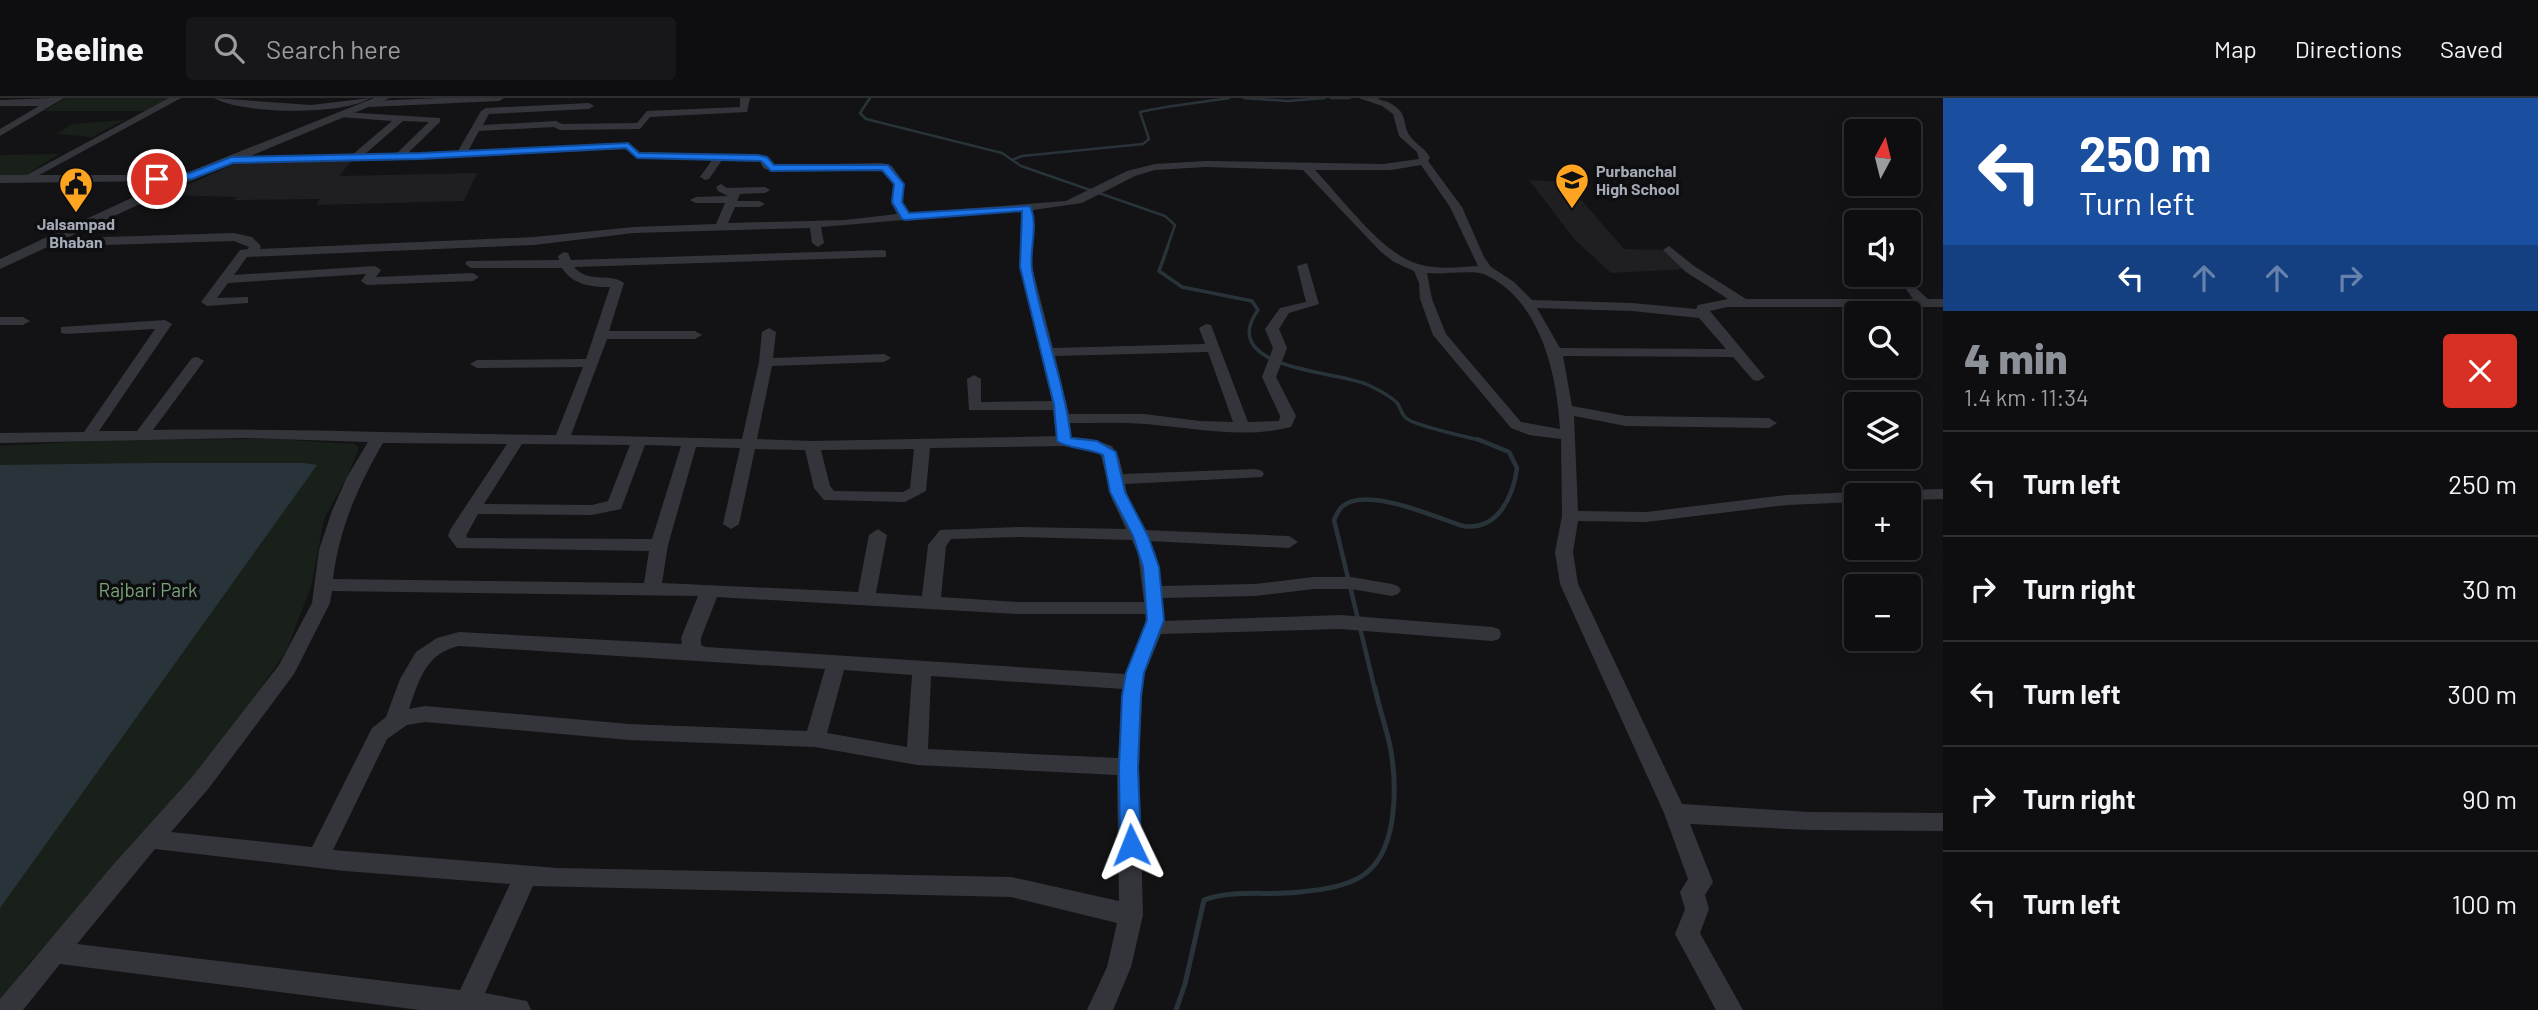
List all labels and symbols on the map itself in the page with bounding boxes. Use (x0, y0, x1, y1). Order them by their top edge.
north arrow (1844, 119, 1922, 196)
pin (127, 149, 187, 209)
school or university icon: Purbanchal High School (1553, 161, 1591, 210)
place label: Purbanchal High School (1596, 161, 1680, 198)
public building icon: Jalsampad Bhaban (57, 165, 95, 214)
place label: Jalsampad Bhaban (37, 214, 115, 251)
park label: Rajbari Park (99, 578, 197, 601)
position arrow (1094, 808, 1168, 882)

